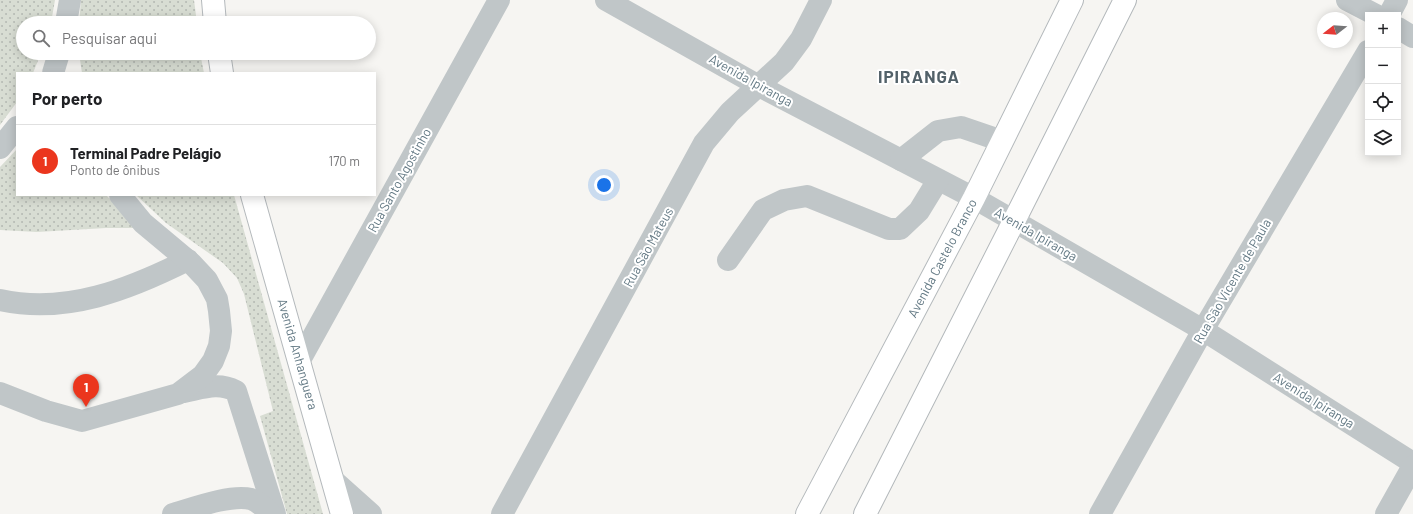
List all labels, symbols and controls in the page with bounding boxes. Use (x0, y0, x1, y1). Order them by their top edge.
north arrow (1317, 12, 1353, 48)
map controls (1365, 12, 1401, 156)
button: + (1365, 12, 1401, 48)
search box (16, 16, 376, 60)
icon: search (30, 27, 52, 49)
text: Pesquisar aqui (62, 29, 157, 47)
button: − (1365, 48, 1401, 84)
street label: Avenida Ipiranga (706, 50, 796, 110)
district label: IPIRANGA (878, 66, 960, 86)
button: locate (1365, 84, 1401, 120)
text: Por perto (32, 88, 102, 108)
button: layers (1365, 120, 1401, 156)
street label: Rua Santo Agostinho (364, 125, 434, 235)
text: Terminal Padre Pelágio (70, 144, 221, 162)
text: 1 (43, 153, 47, 169)
text: 170 m (329, 153, 360, 169)
text: Ponto de ônibus (70, 162, 160, 178)
your location (594, 175, 614, 195)
street label: Avenida Castelo Branco (904, 196, 980, 320)
street label: Rua São Mateus (620, 204, 676, 290)
street label: Avenida Ipiranga (992, 204, 1080, 264)
street label: Rua São Vicente de Paula (1190, 216, 1274, 346)
street label: Avenida Anhanguera (274, 297, 322, 411)
street label: Avenida Ipiranga (1270, 369, 1358, 431)
pin: 1 (73, 374, 99, 407)

